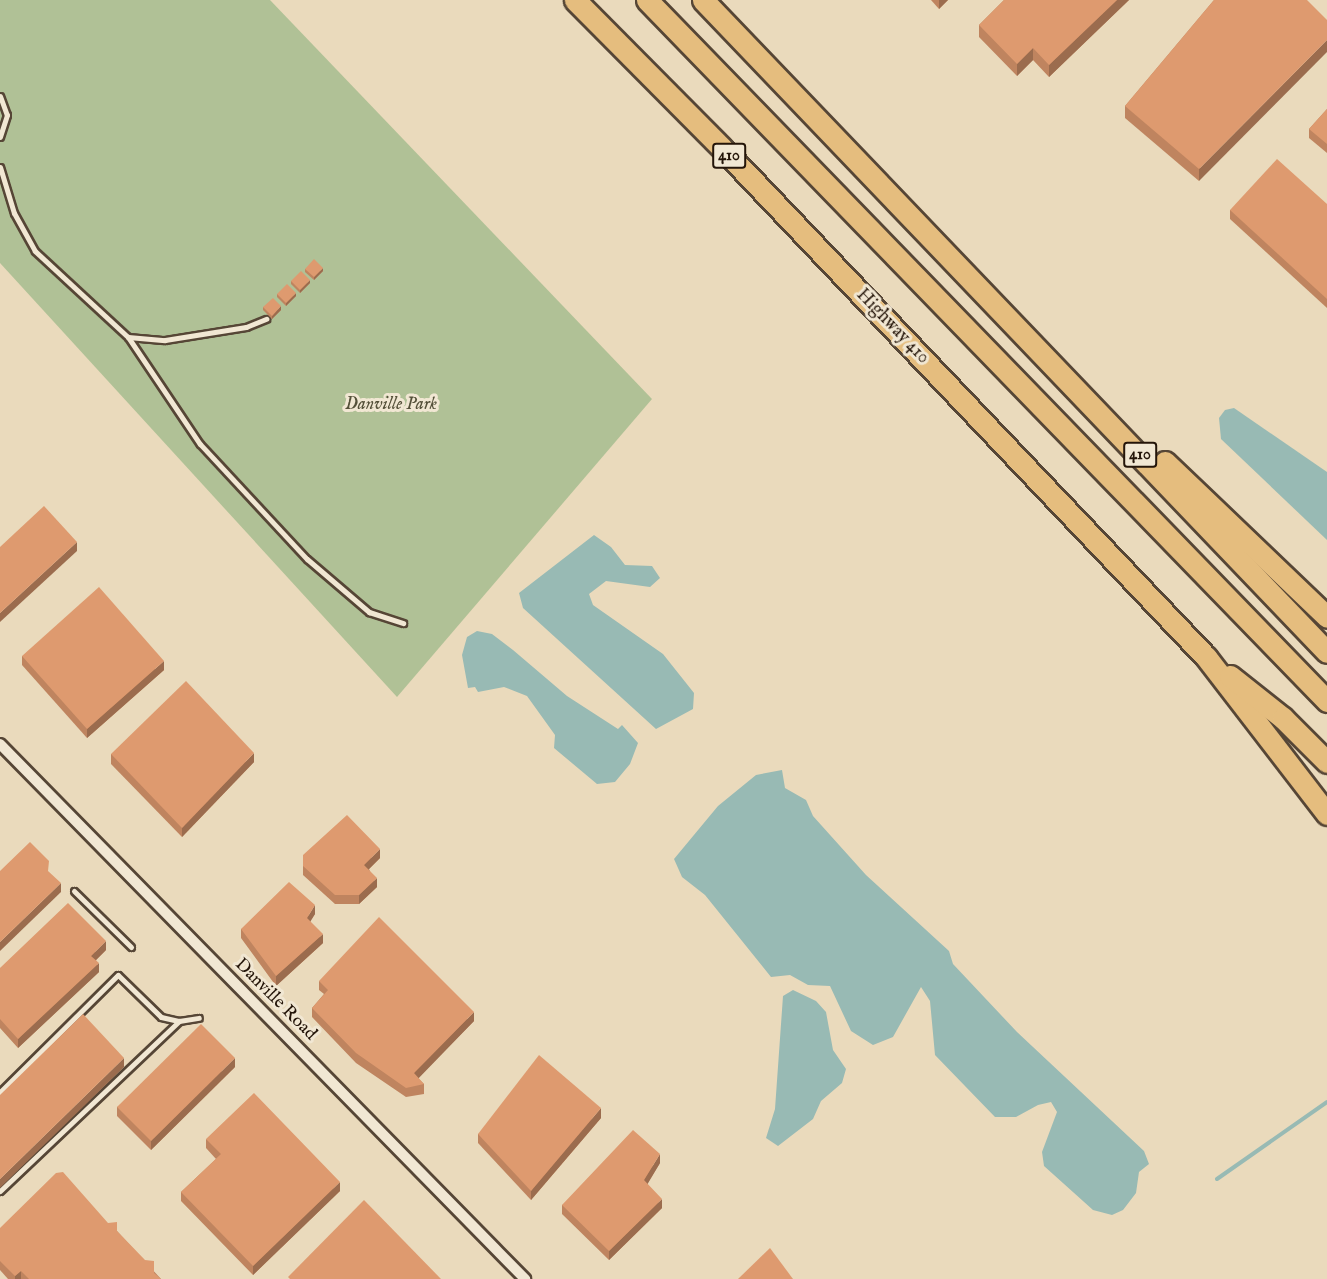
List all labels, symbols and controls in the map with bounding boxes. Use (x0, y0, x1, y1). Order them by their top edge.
road number: 410 (711, 143, 747, 169)
street label: Highway 410 (851, 285, 933, 369)
park label: Danville Park (345, 394, 437, 416)
road number: 410 (1122, 442, 1158, 468)
street label: Danville Road (230, 955, 320, 1045)

